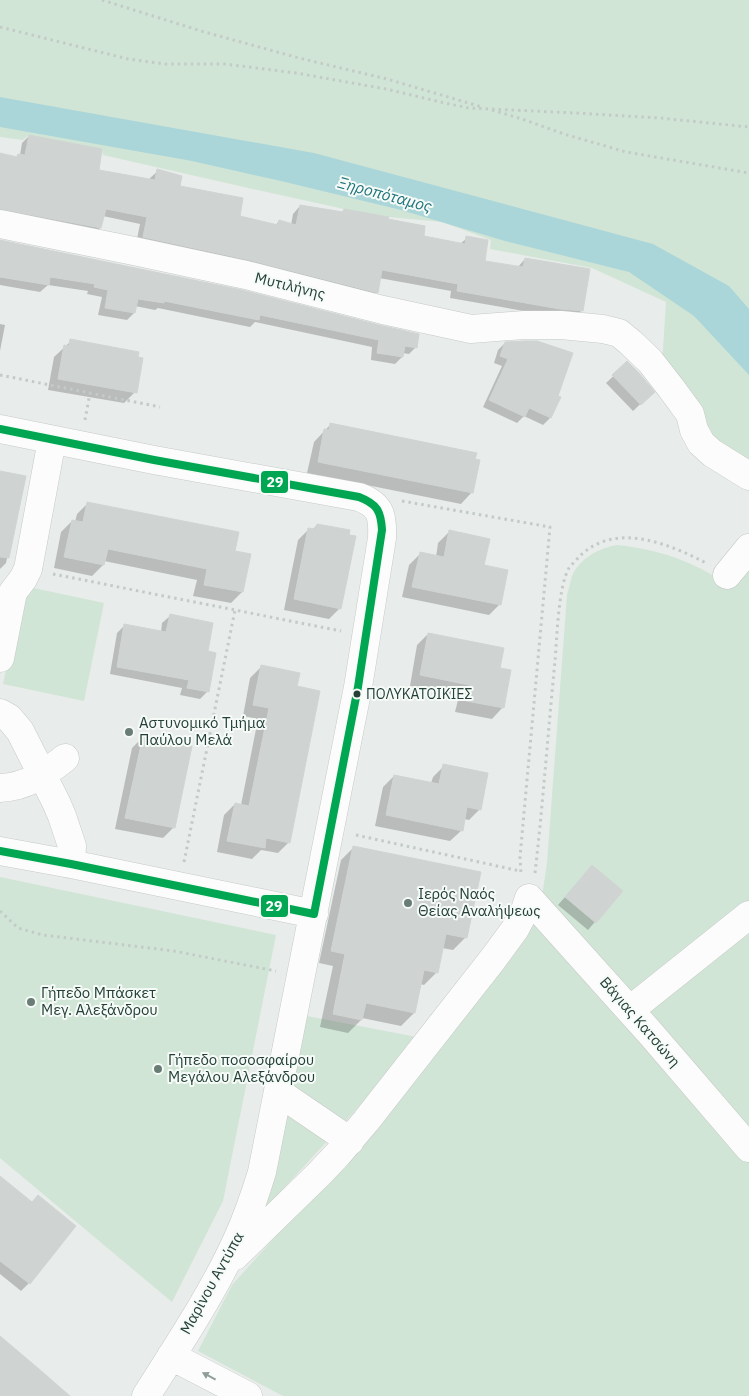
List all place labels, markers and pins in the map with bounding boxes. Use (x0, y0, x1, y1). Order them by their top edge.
place label: ΠΟΛΥΚΑΤΟΙΚΙΕΣ (366, 685, 472, 703)
marker: ΠΟΛΥΚΑΤΟΙΚΙΕΣ (352, 689, 362, 699)
place label: Αστυνομικό Τμήμα Παύλου Μελά (139, 713, 266, 749)
marker: Αστυνομικό Τμήμα Παύλου Μελά (123, 726, 135, 738)
place label: Ιερός Ναός Θείας Αναλήψεως (418, 884, 540, 920)
marker: Ιερός Ναός Θείας Αναλήψεως (402, 897, 414, 909)
place label: Γήπεδο Μπάσκετ Μεγ. Αλεξάνδρου (41, 983, 158, 1019)
marker: Γήπεδο Μπάσκετ Μεγ. Αλεξάνδρου (25, 996, 37, 1008)
place label: Γήπεδο ποσοσφαίρου Μεγάλου Αλεξάνδρου (168, 1050, 315, 1086)
marker: Γήπεδο ποσοσφαίρου Μεγάλου Αλεξάνδρου (152, 1063, 164, 1075)

